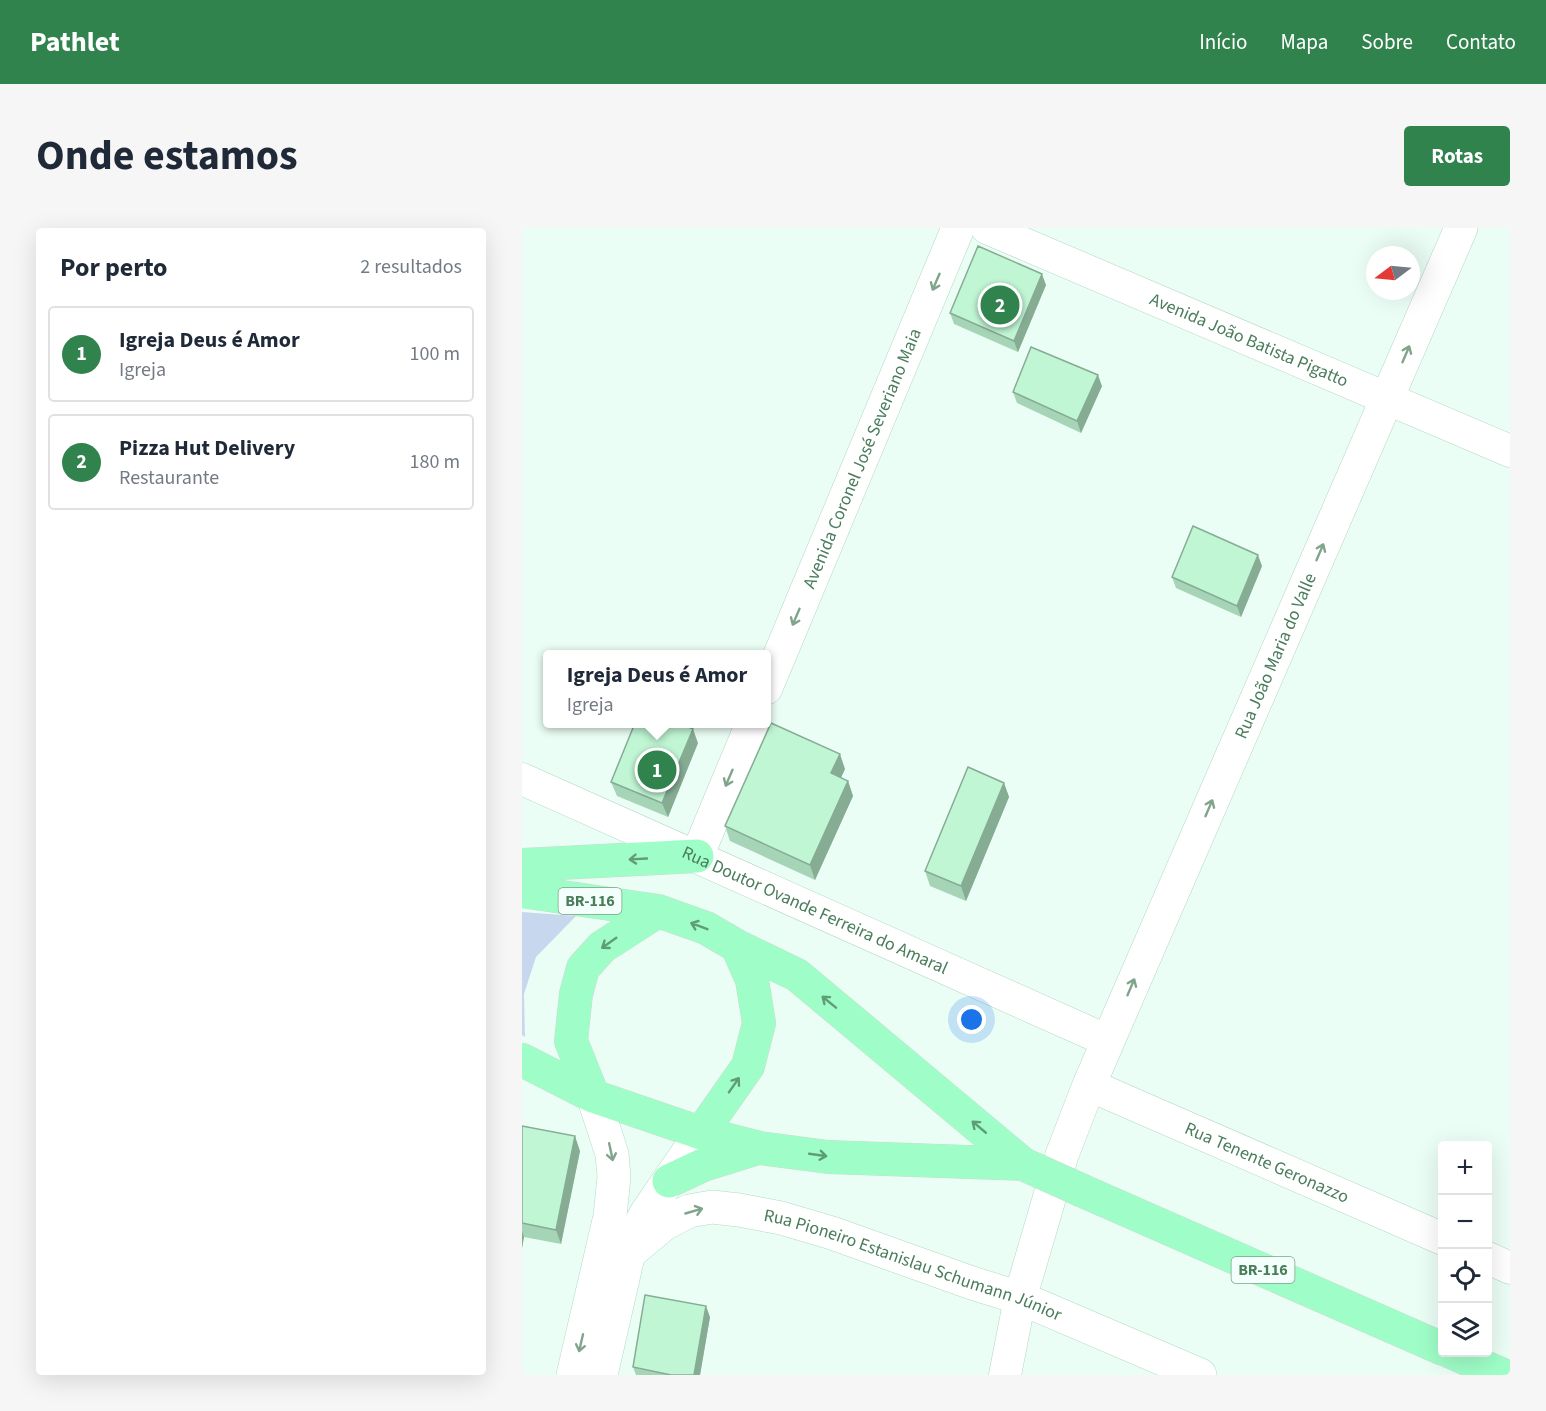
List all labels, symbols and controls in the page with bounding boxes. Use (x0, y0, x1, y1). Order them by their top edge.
text: Pathlet (30, 22, 120, 62)
text: Início (1199, 27, 1247, 57)
text: Mapa (1280, 27, 1328, 57)
text: Sobre (1361, 27, 1413, 57)
text: Contato (1446, 27, 1516, 57)
text: Onde estamos (36, 126, 298, 186)
button: Rotas (1404, 126, 1510, 186)
north arrow (1366, 246, 1420, 300)
text: Por perto (60, 249, 168, 286)
text: 2 resultados (360, 253, 462, 281)
one-way arrow (929, 273, 940, 291)
pin: 2 (980, 282, 1020, 328)
street label: Avenida João Batista Pigatto (1146, 286, 1352, 393)
text: Igreja Deus é Amor (119, 324, 300, 356)
street label: Avenida Coronel José Severiano Maia (796, 324, 927, 592)
text: 1 (76, 340, 87, 368)
text: 100 m (410, 340, 460, 368)
one-way arrow (1401, 345, 1412, 364)
text: Igreja (119, 356, 166, 384)
text: Pizza Hut Delivery (119, 432, 295, 464)
text: 2 (76, 448, 87, 476)
text: 180 m (410, 448, 460, 476)
text: Restaurante (119, 464, 219, 492)
one-way arrow (1315, 543, 1326, 562)
street label: Rua João Maria do Valle (1228, 569, 1322, 743)
one-way arrow (790, 607, 801, 626)
popup (543, 650, 771, 728)
text: Igreja Deus é Amor (567, 659, 747, 691)
text: Igreja (567, 691, 614, 719)
pin: 1 (638, 748, 676, 792)
one-way arrow (723, 768, 734, 786)
one-way arrow (1204, 799, 1215, 818)
street label: Rua Doutor Ovande Ferreira do Amaral (678, 840, 952, 980)
one-way arrow (629, 854, 649, 865)
road number: BR-116 (558, 888, 622, 914)
one-way arrow (690, 919, 709, 930)
one-way arrow (601, 937, 617, 949)
one-way arrow (1127, 978, 1138, 996)
one-way arrow (821, 995, 837, 1008)
your location (957, 1005, 986, 1034)
one-way arrow (728, 1078, 741, 1094)
street label: Rua Tenente Geronazzo (1181, 1116, 1353, 1209)
one-way arrow (971, 1120, 987, 1133)
map controls (1438, 1141, 1492, 1357)
button: + (1438, 1141, 1492, 1195)
one-way arrow (606, 1142, 617, 1161)
one-way arrow (807, 1150, 827, 1161)
button: − (1438, 1195, 1492, 1249)
street label: Rua Pioneiro Estanislau Schumann Júnior (762, 1203, 1066, 1327)
one-way arrow (684, 1205, 703, 1216)
button: locate (1438, 1249, 1492, 1303)
road number: BR-116 (1232, 1257, 1294, 1283)
button: layers (1438, 1303, 1492, 1357)
one-way arrow (574, 1333, 586, 1352)

